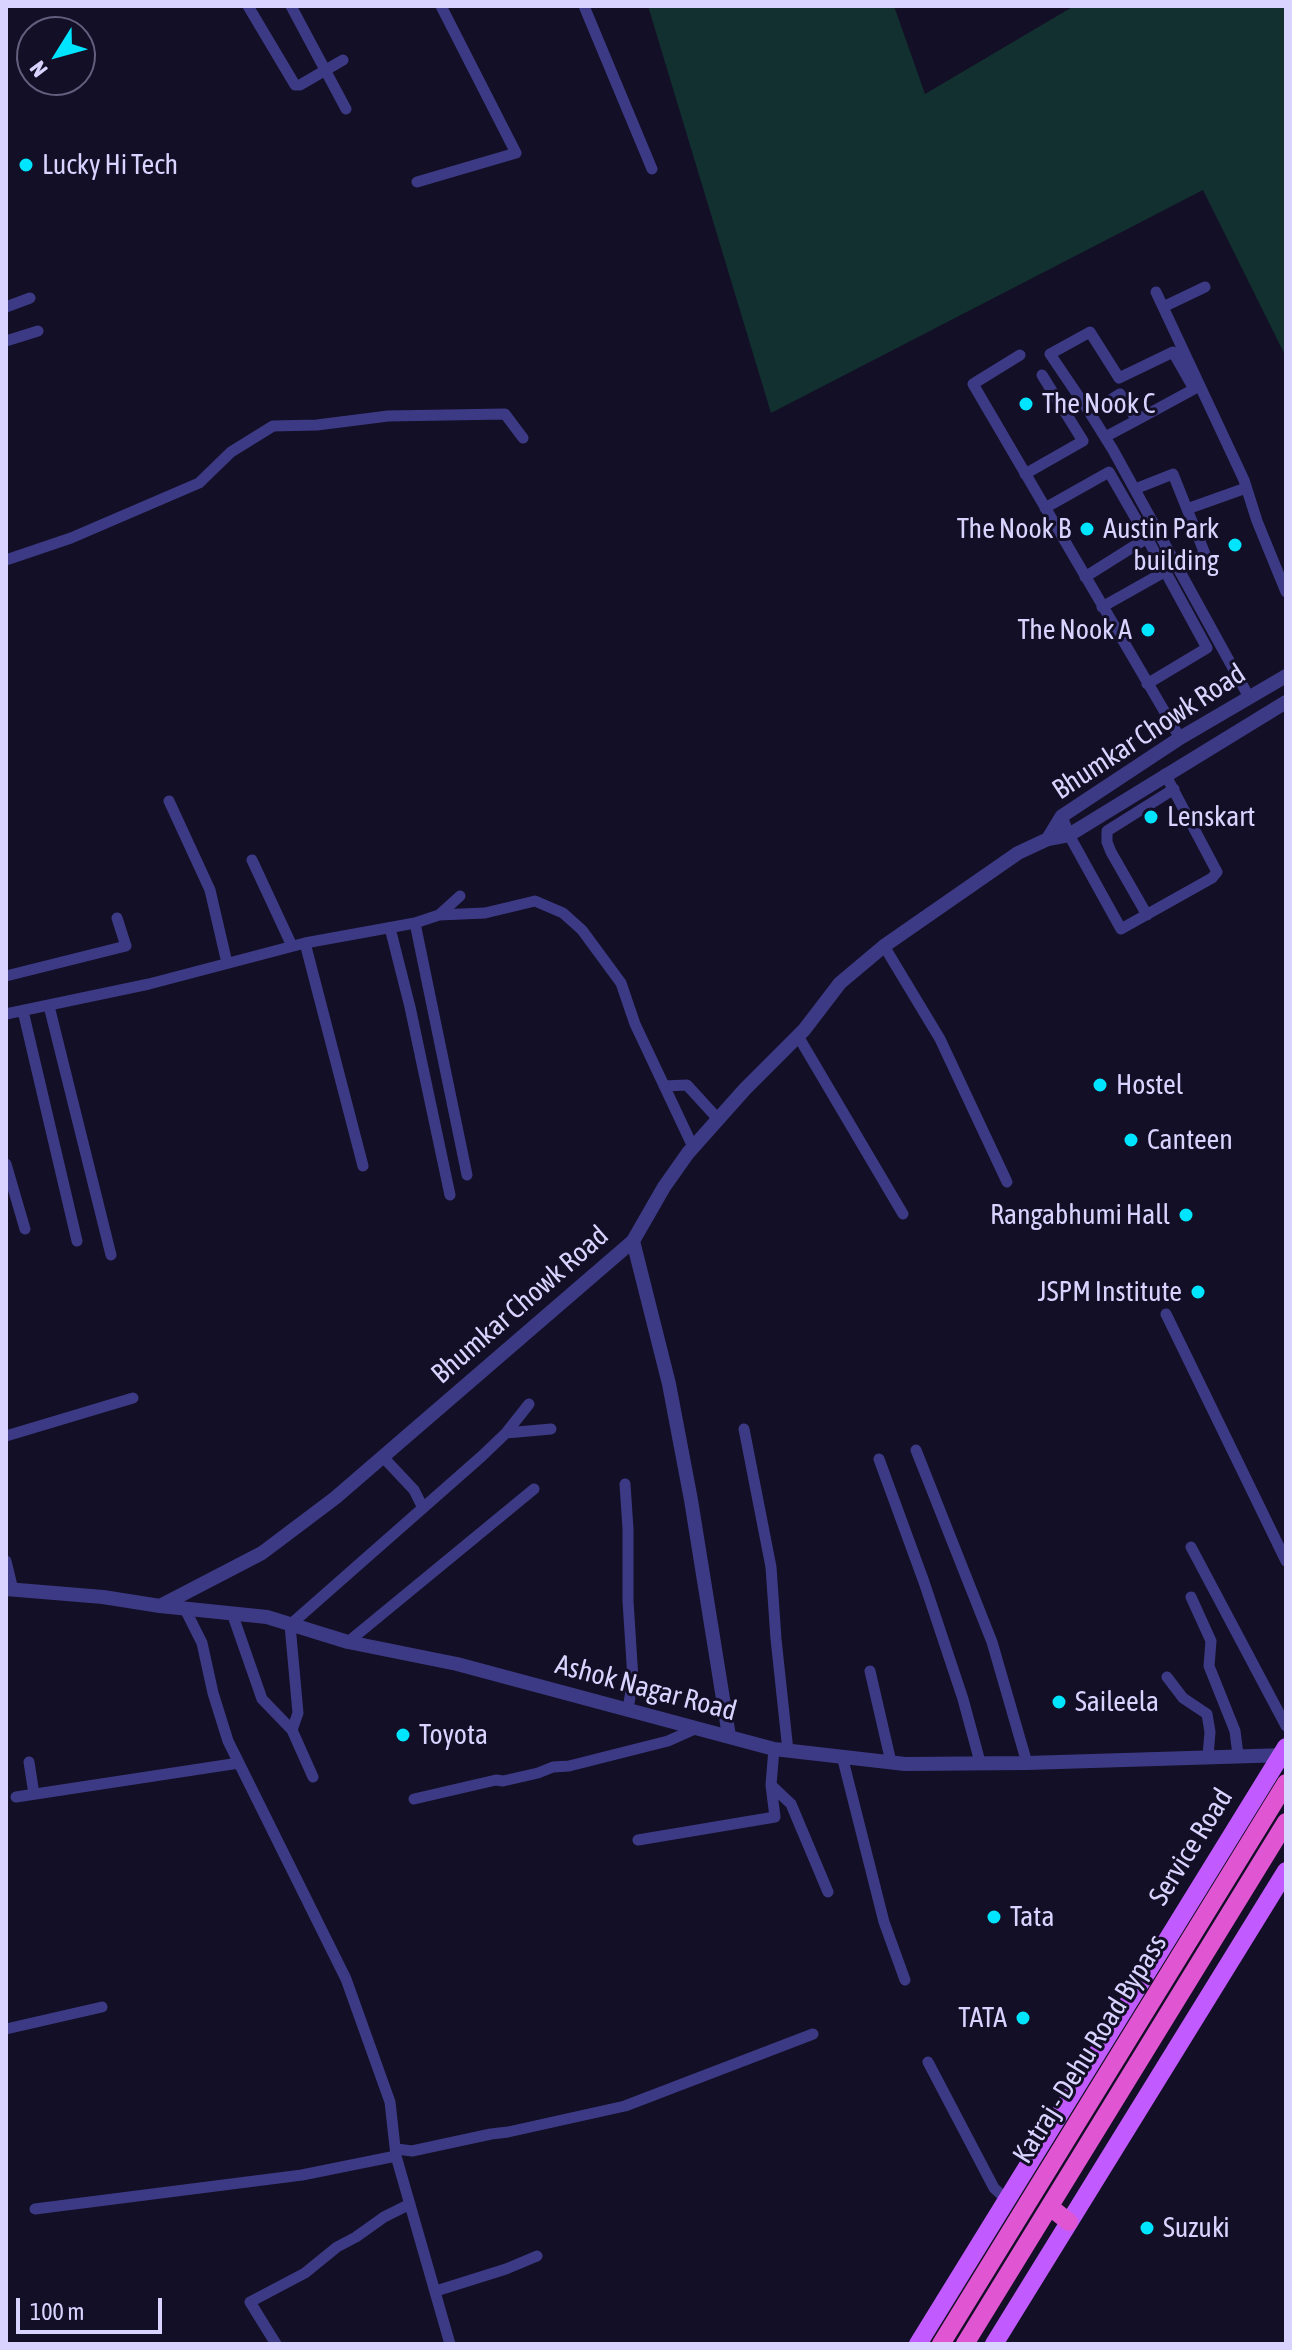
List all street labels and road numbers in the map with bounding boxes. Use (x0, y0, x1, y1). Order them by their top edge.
street label: Bhumkar Chowk Road (1046, 657, 1252, 807)
street label: Bhumkar Chowk Road (425, 1219, 615, 1391)
street label: Ashok Nagar Road (552, 1648, 740, 1728)
street label: Service Road (1142, 1783, 1240, 1911)
street label: Katraj - Dehu Road Bypass (1006, 1928, 1174, 2170)

